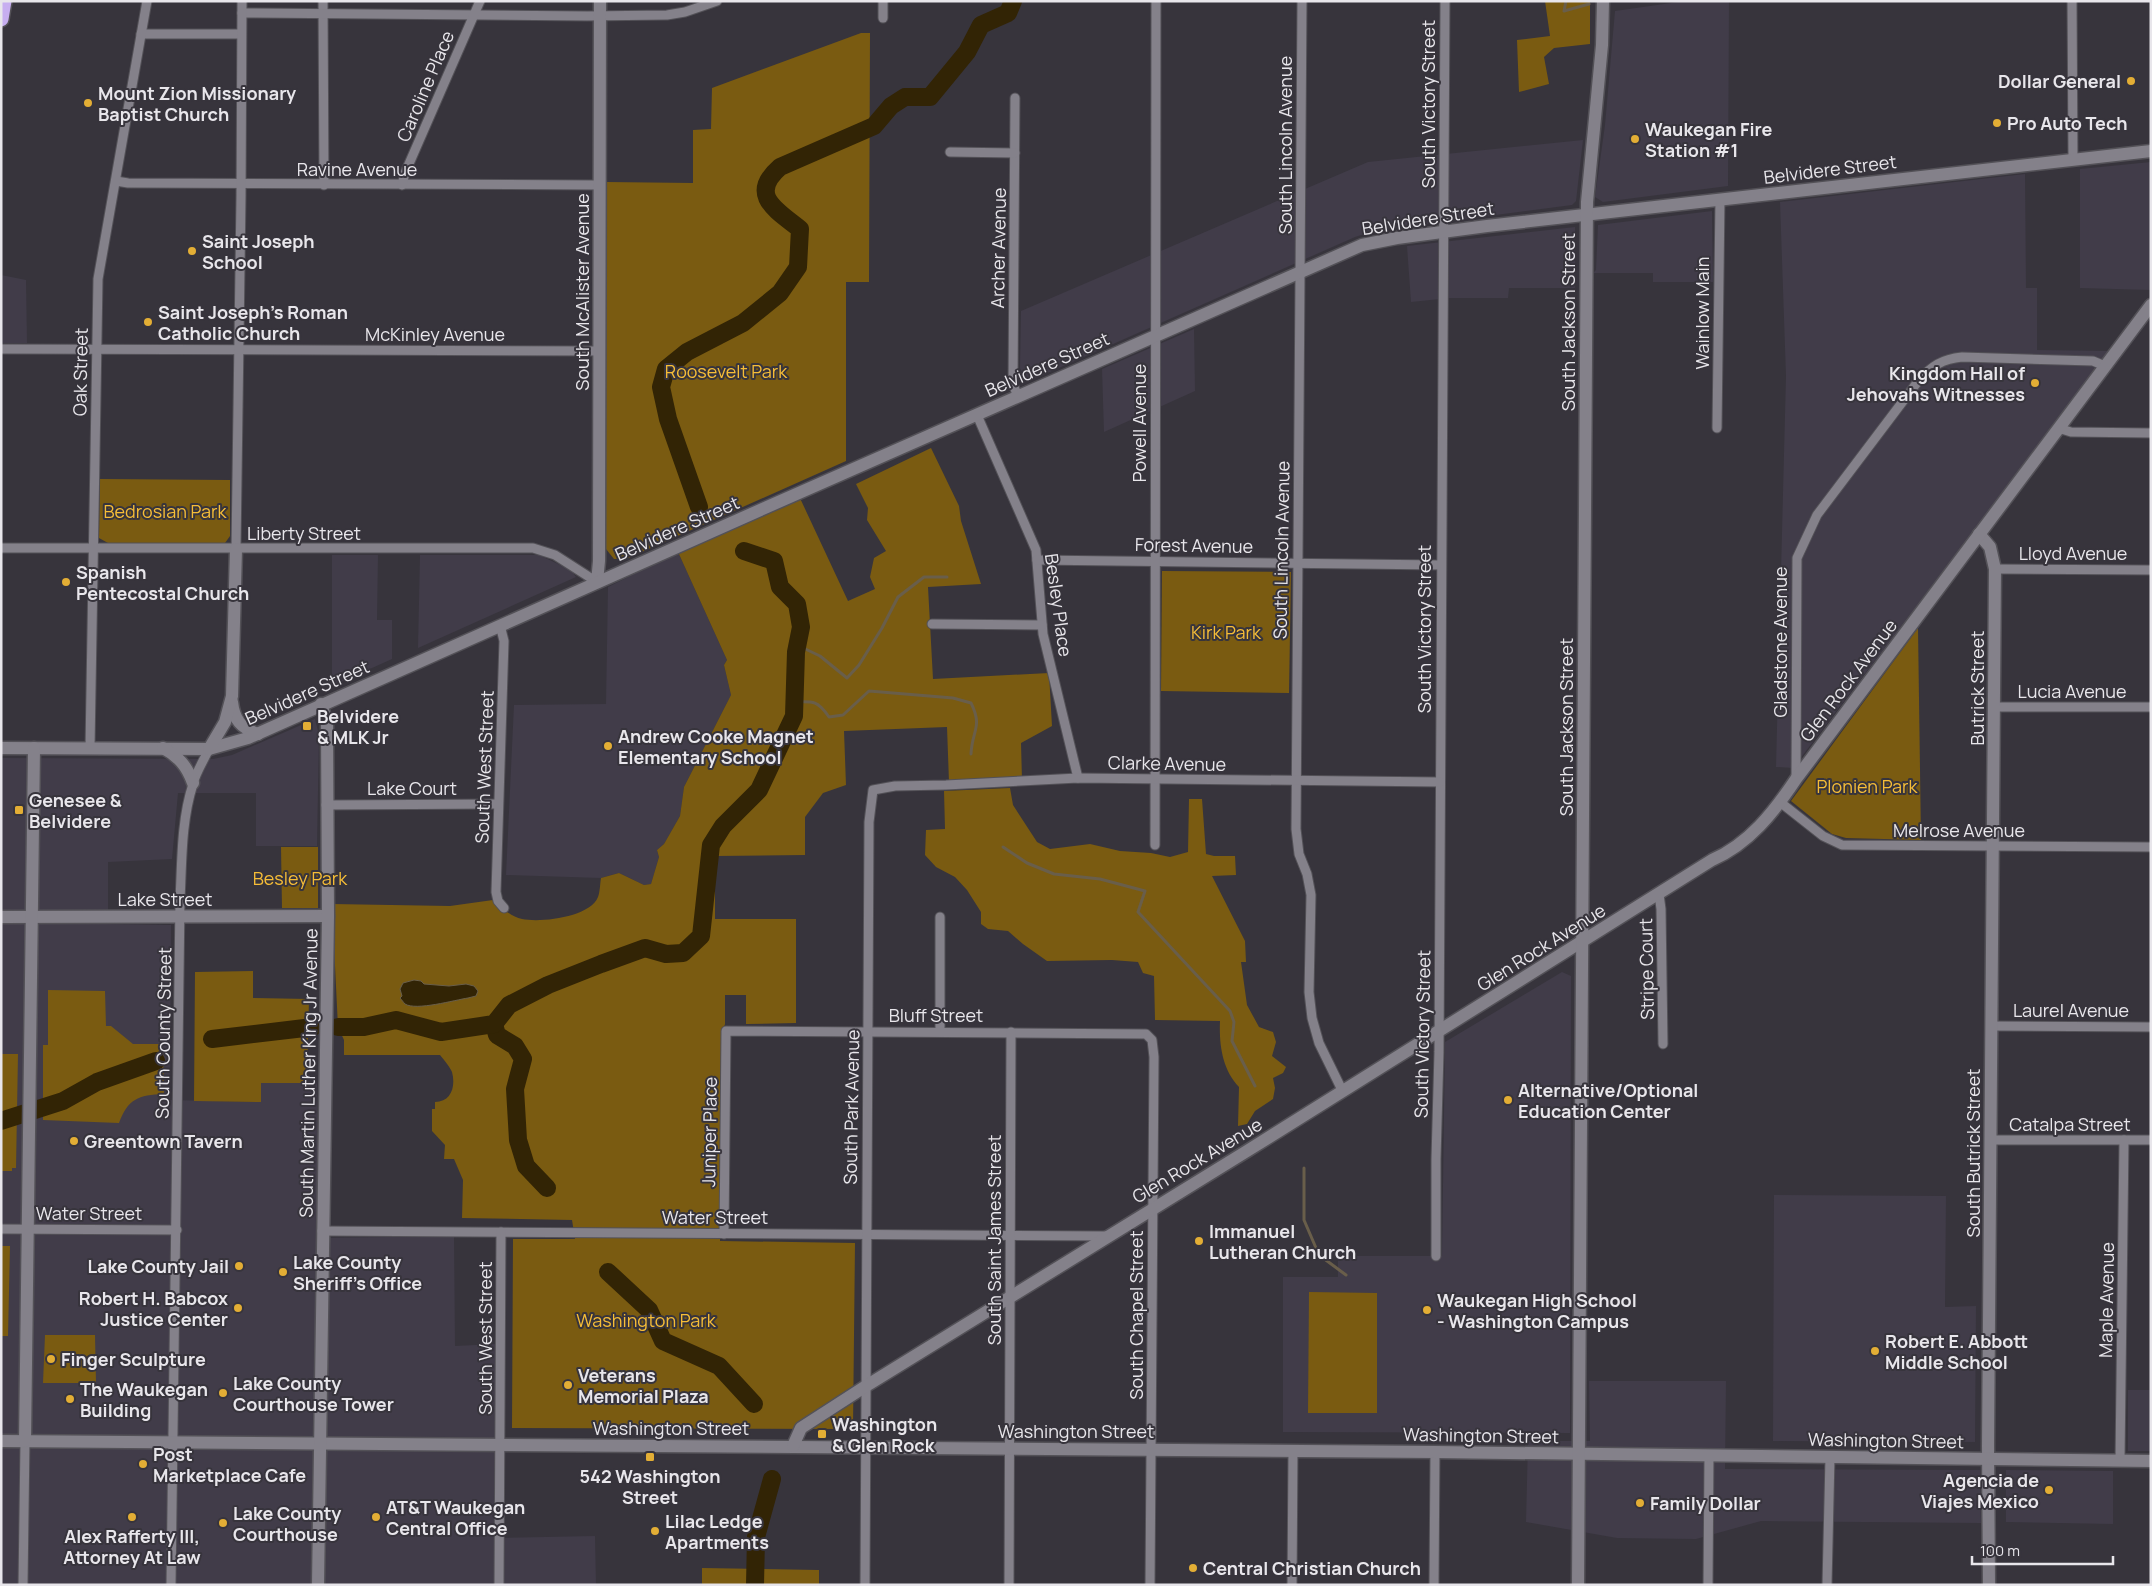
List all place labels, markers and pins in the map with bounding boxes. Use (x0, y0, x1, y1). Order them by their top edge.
place label: Dollar General (1998, 69, 2121, 93)
marker: Dollar General (2125, 75, 2137, 87)
place label: Mount Zion Missionary Baptist Church (98, 81, 296, 126)
marker: Mount Zion Missionary Baptist Church (82, 97, 94, 109)
place label: Pro Auto Tech (2007, 111, 2128, 135)
place label: Waukegan Fire Station #1 (1645, 117, 1773, 162)
marker: Pro Auto Tech (1991, 117, 2003, 129)
marker: Waukegan Fire Station #1 (1629, 133, 1641, 145)
place label: Saint Joseph School (202, 229, 314, 274)
marker: Saint Joseph School (186, 245, 198, 257)
place label: Saint Joseph's Roman Catholic Church (158, 300, 348, 345)
marker: Saint Joseph's Roman Catholic Church (142, 316, 154, 328)
place label: Kingdom Hall of Jehovahs Witnesses (1847, 361, 2025, 406)
marker: Kingdom Hall of Jehovahs Witnesses (2029, 377, 2041, 389)
place label: Spanish Pentecostal Church (76, 560, 249, 605)
marker: Spanish Pentecostal Church (60, 576, 72, 588)
place label: Belvidere & MLK Jr (317, 704, 399, 749)
marker: Belvidere & MLK Jr (301, 720, 313, 732)
place label: Andrew Cooke Magnet Elementary School (618, 724, 814, 769)
marker: Andrew Cooke Magnet Elementary School (602, 740, 614, 752)
place label: Genesee & Belvidere (29, 788, 122, 833)
marker: Genesee & Belvidere (13, 804, 25, 816)
place label: Alternative/Optional Education Center (1518, 1078, 1698, 1123)
marker: Alternative/Optional Education Center (1502, 1094, 1514, 1106)
place label: Greentown Tavern (84, 1129, 243, 1153)
marker: Greentown Tavern (68, 1135, 80, 1147)
place label: Immanuel Lutheran Church (1209, 1219, 1356, 1264)
marker: Immanuel Lutheran Church (1193, 1235, 1205, 1247)
place label: Lake County Sheriff's Office (293, 1250, 422, 1295)
place label: Lake County Jail (87, 1254, 229, 1278)
marker: Lake County Jail (233, 1260, 245, 1272)
marker: Lake County Sheriff's Office (277, 1266, 289, 1278)
place label: Robert H. Babcox Justice Center (79, 1286, 228, 1331)
place label: Waukegan High School - Washington Campus (1437, 1288, 1637, 1333)
marker: Robert H. Babcox Justice Center (232, 1302, 244, 1314)
marker: Waukegan High School - Washington Campus (1421, 1304, 1433, 1316)
place label: Robert E. Abbott Middle School (1885, 1329, 2028, 1374)
marker: Robert E. Abbott Middle School (1869, 1345, 1881, 1357)
place label: Finger Sculpture (61, 1347, 206, 1371)
marker: Finger Sculpture (45, 1353, 57, 1365)
place label: Veterans Memorial Plaza (578, 1363, 709, 1408)
place label: Lake County Courthouse Tower (233, 1371, 394, 1416)
place label: The Waukegan Building (80, 1377, 208, 1422)
marker: Veterans Memorial Plaza (562, 1379, 574, 1391)
marker: Lake County Courthouse Tower (217, 1387, 229, 1399)
marker: The Waukegan Building (64, 1393, 76, 1405)
place label: Washington & Glen Rock (832, 1412, 937, 1457)
marker: Washington & Glen Rock (816, 1428, 828, 1440)
place label: Post Marketplace Cafe (153, 1442, 306, 1487)
marker: 542 Washington Street (644, 1451, 656, 1463)
marker: Post Marketplace Cafe (137, 1458, 149, 1470)
place label: 542 Washington Street (579, 1464, 721, 1509)
place label: Agencia de Viajes Mexico (1921, 1468, 2039, 1513)
marker: Agencia de Viajes Mexico (2043, 1484, 2055, 1496)
place label: Family Dollar (1650, 1491, 1761, 1515)
place label: AT&T Waukegan Central Office (386, 1495, 525, 1540)
marker: Family Dollar (1634, 1497, 1646, 1509)
place label: Lake County Courthouse (233, 1501, 341, 1546)
place label: Lilac Ledge Apartments (665, 1509, 769, 1554)
marker: Alex Rafferty III, Attorney At Law (126, 1511, 138, 1523)
marker: AT&T Waukegan Central Office (370, 1511, 382, 1523)
marker: Lake County Courthouse (217, 1517, 229, 1529)
place label: Alex Rafferty III, Attorney At Law (63, 1524, 201, 1569)
marker: Lilac Ledge Apartments (649, 1525, 661, 1537)
place label: Central Christian Church (1203, 1556, 1421, 1580)
marker: Central Christian Church (1187, 1562, 1199, 1574)

